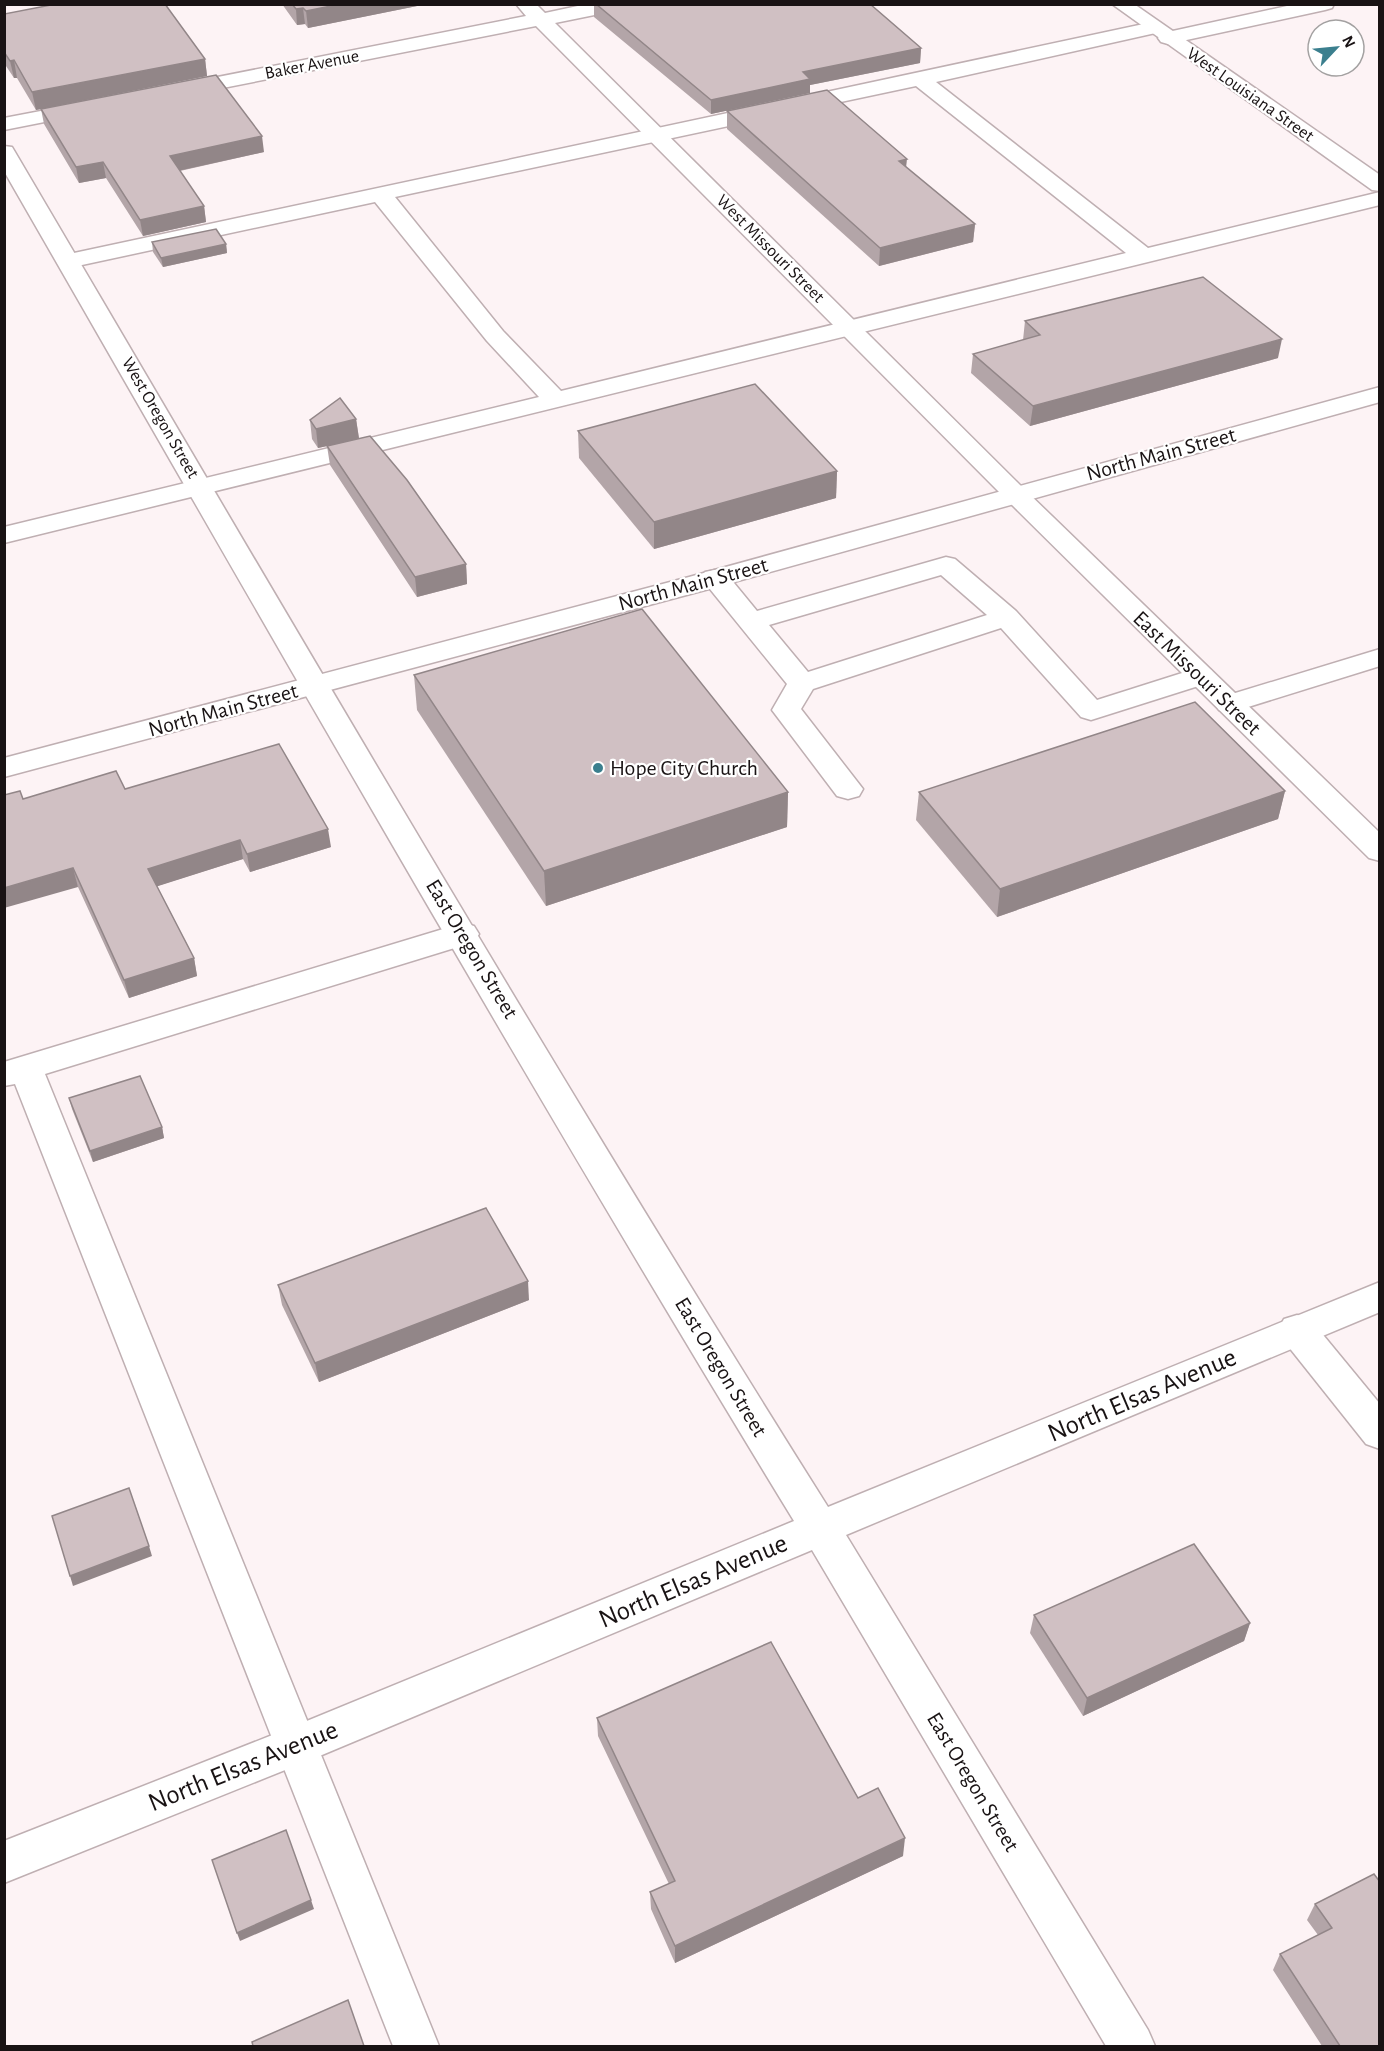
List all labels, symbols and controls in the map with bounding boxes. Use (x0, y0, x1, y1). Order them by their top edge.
north arrow (1306, 18, 1366, 78)
text: N (1339, 33, 1358, 50)
street label: West Louisiana Street (1183, 44, 1317, 146)
street label: Baker Avenue (263, 47, 361, 83)
street label: West Missouri Street (713, 192, 828, 307)
street label: West Oregon Street (118, 354, 202, 482)
street label: North Main Street (1084, 423, 1238, 485)
street label: North Main Street (616, 553, 770, 615)
street label: East Missouri Street (1129, 607, 1265, 739)
street label: North Main Street (146, 679, 300, 741)
place label: Hope City Church (610, 757, 758, 779)
marker: Hope City Church (591, 761, 605, 775)
street label: East Oregon Street (422, 876, 522, 1022)
street label: East Oregon Street (671, 1294, 771, 1440)
street label: North Elsas Avenue (1044, 1343, 1240, 1447)
street label: North Elsas Avenue (595, 1529, 791, 1633)
street label: East Oregon Street (923, 1709, 1023, 1855)
street label: North Elsas Avenue (144, 1716, 342, 1816)

